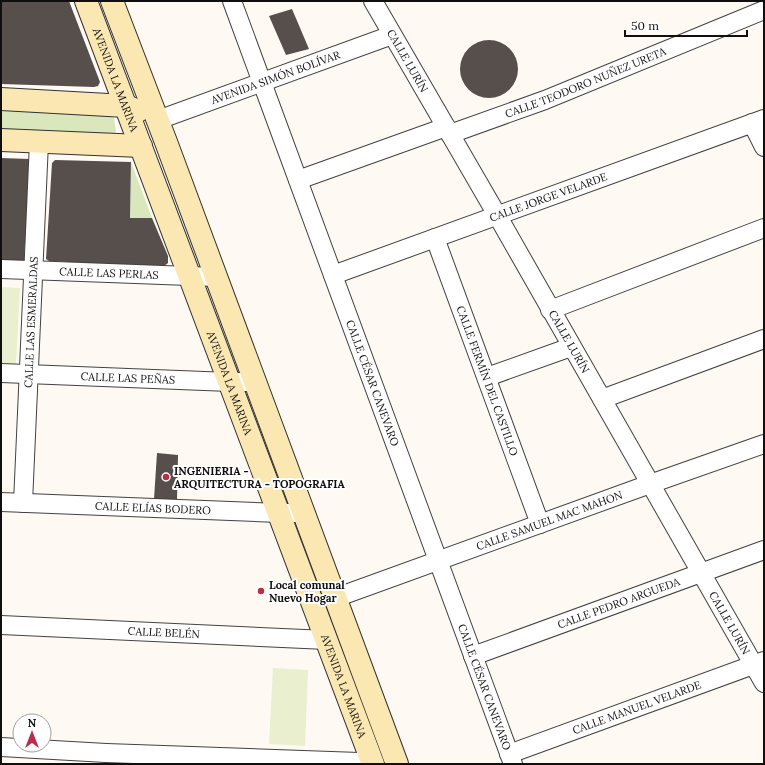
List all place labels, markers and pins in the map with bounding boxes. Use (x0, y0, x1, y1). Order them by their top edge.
place label: INGENIERIA - ARQUITECTURA - TOPOGRAFIA (174, 464, 346, 491)
marker: INGENIERIA - ARQUITECTURA - TOPOGRAFIA (161, 472, 171, 482)
place label: Local comunal Nuevo Hogar (269, 578, 345, 605)
marker: Local comunal Nuevo Hogar (256, 586, 266, 596)

